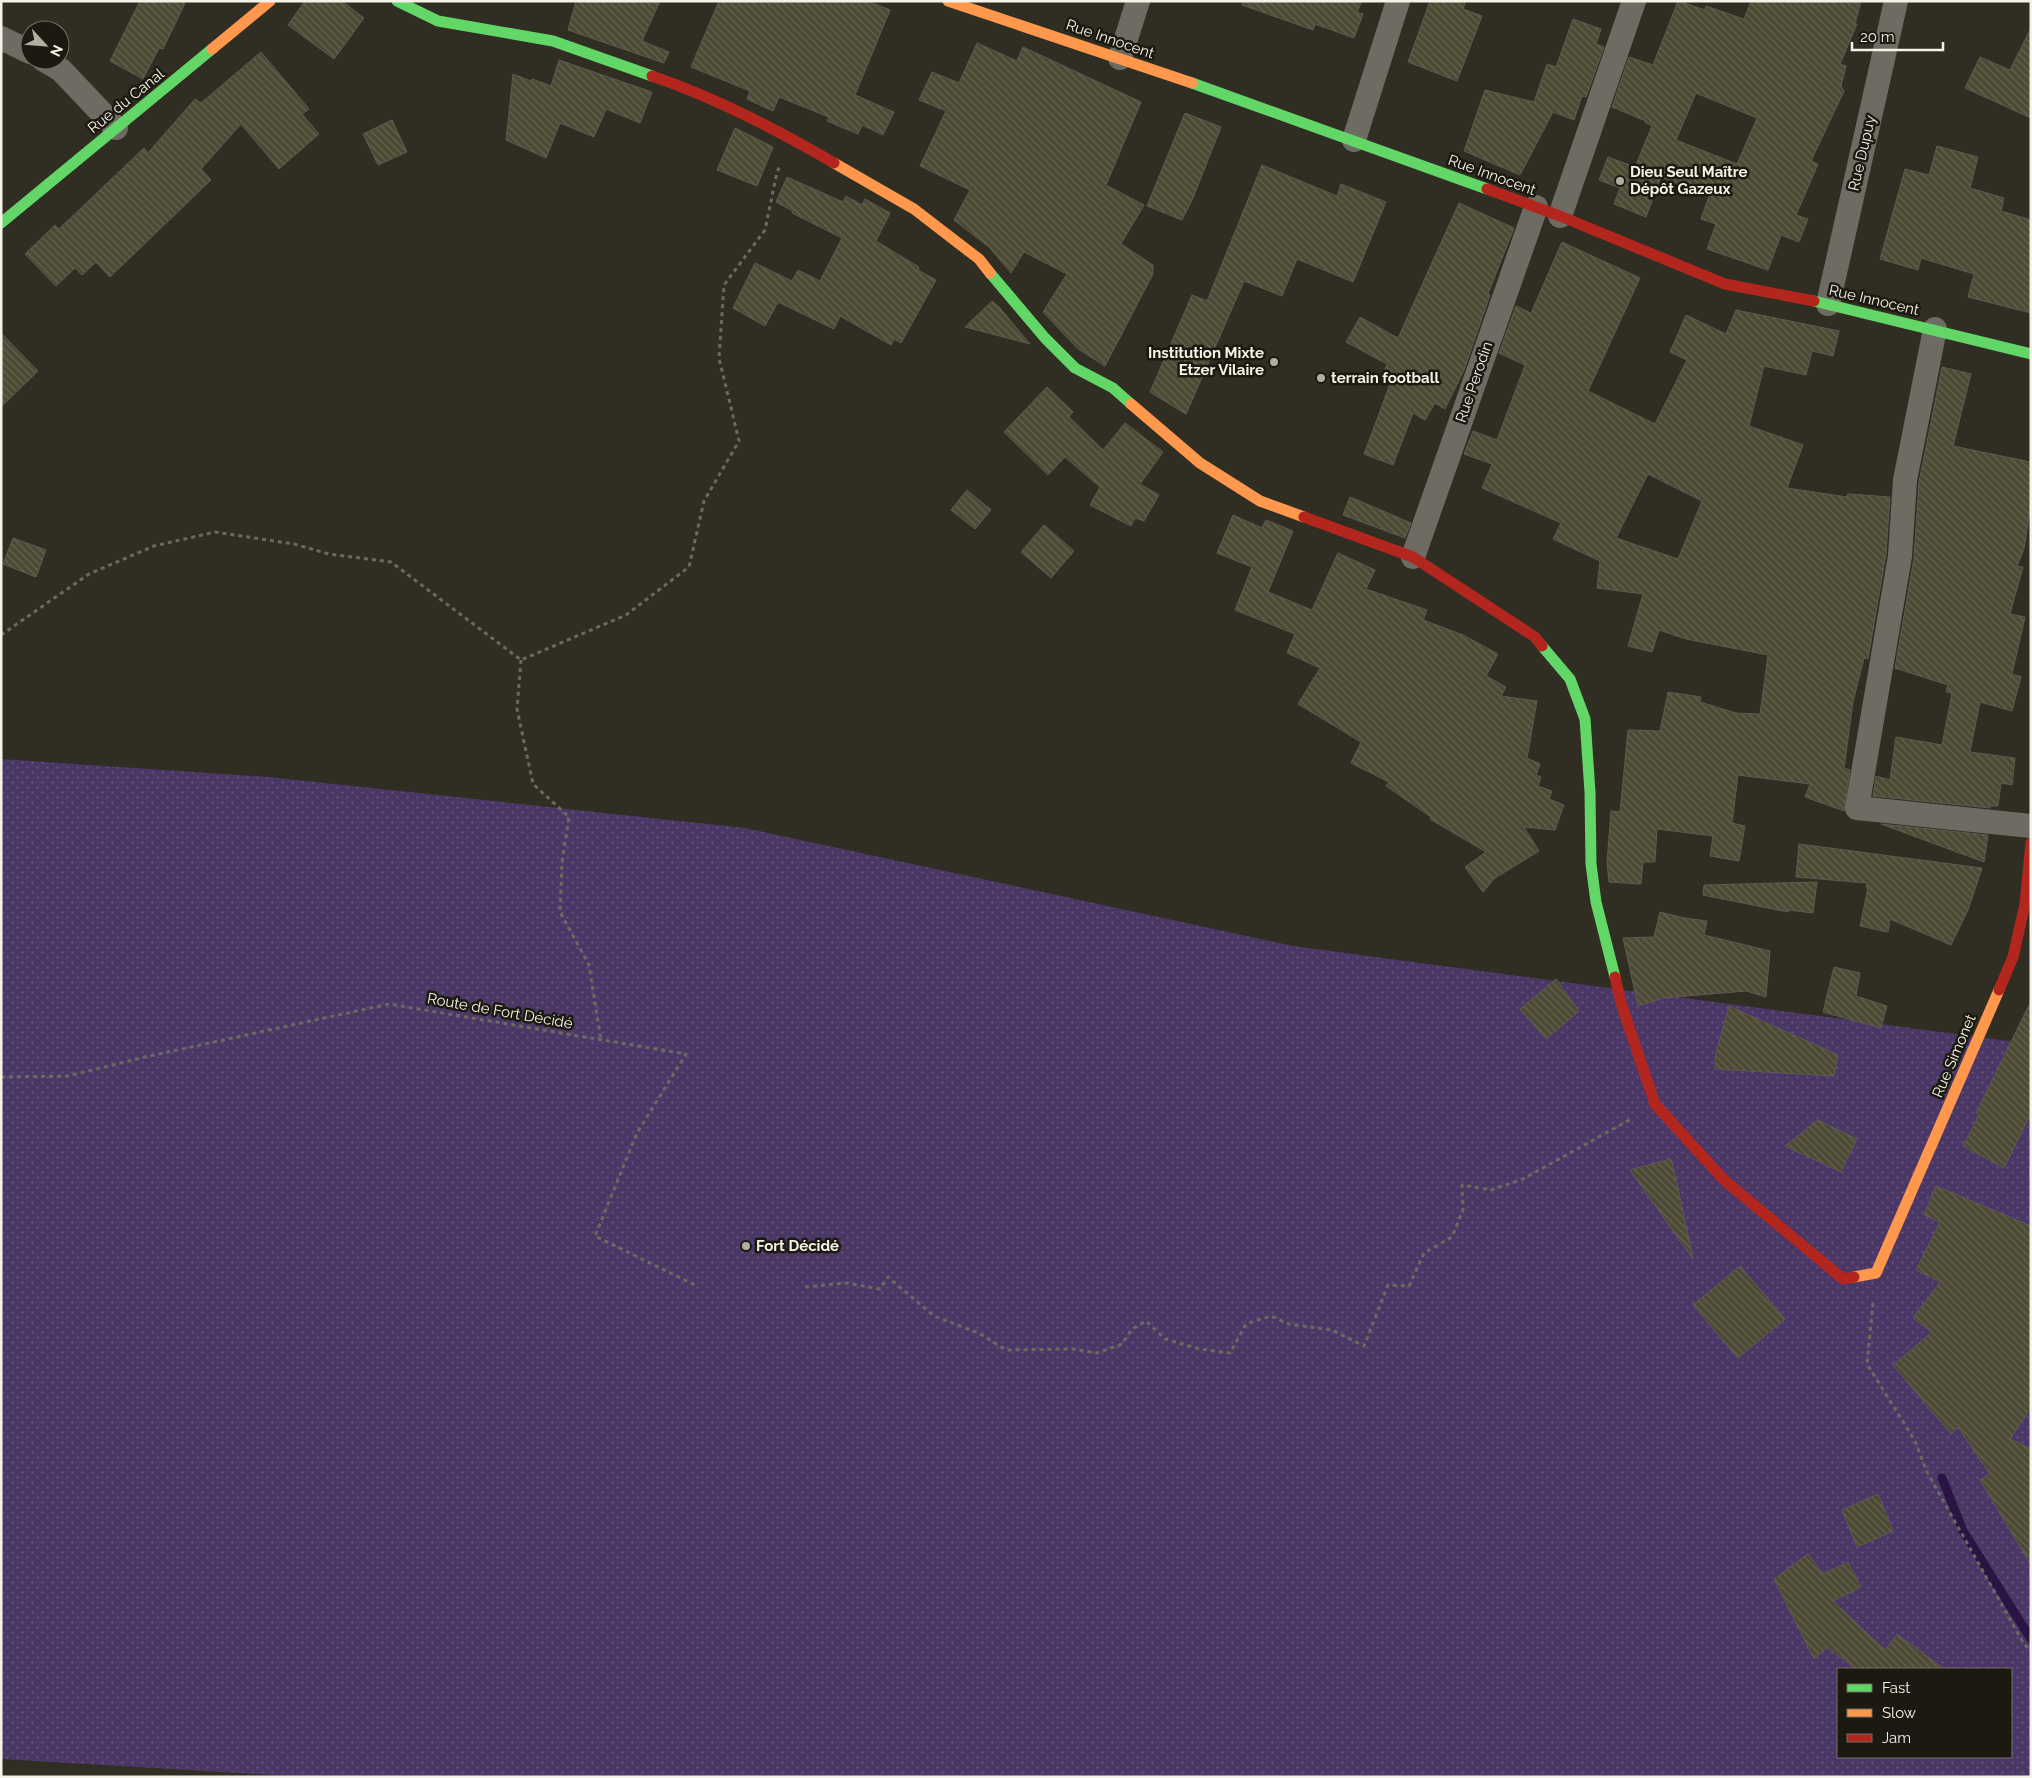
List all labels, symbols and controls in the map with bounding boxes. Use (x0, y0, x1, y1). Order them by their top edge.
street label: Rue Innocent (1064, 16, 1156, 62)
north arrow (20, 20, 70, 70)
scale bar (1852, 20, 1943, 52)
text: 20 m (1860, 28, 1895, 46)
text: N (47, 42, 66, 59)
street label: Rue du Canal (84, 64, 168, 137)
street label: Rue Dupuy (1845, 113, 1879, 193)
street label: Rue Innocent (1446, 151, 1538, 199)
place label: Dieu Seul Maître Dépôt Gazeux (1630, 163, 1748, 198)
marker: Dieu Seul Maître Dépôt Gazeux (1614, 175, 1626, 187)
street label: Rue Innocent (1827, 281, 1921, 319)
street label: Rue Perodin (1452, 339, 1496, 425)
place label: Institution Mixte Etzer Vilaire (1148, 344, 1264, 379)
marker: Institution Mixte Etzer Vilaire (1268, 356, 1280, 368)
place label: terrain football (1331, 369, 1439, 387)
marker: terrain football (1315, 372, 1327, 384)
street label: Route de Fort Décidé (426, 989, 574, 1033)
street label: Rue Simonet (1928, 1012, 1980, 1100)
place label: Fort Décidé (756, 1237, 839, 1255)
marker: Fort Décidé (740, 1240, 752, 1252)
legend (1837, 1668, 2012, 1758)
text: Fast (1882, 1679, 1910, 1697)
text: Slow (1882, 1704, 1916, 1722)
text: Jam (1882, 1729, 1911, 1747)

